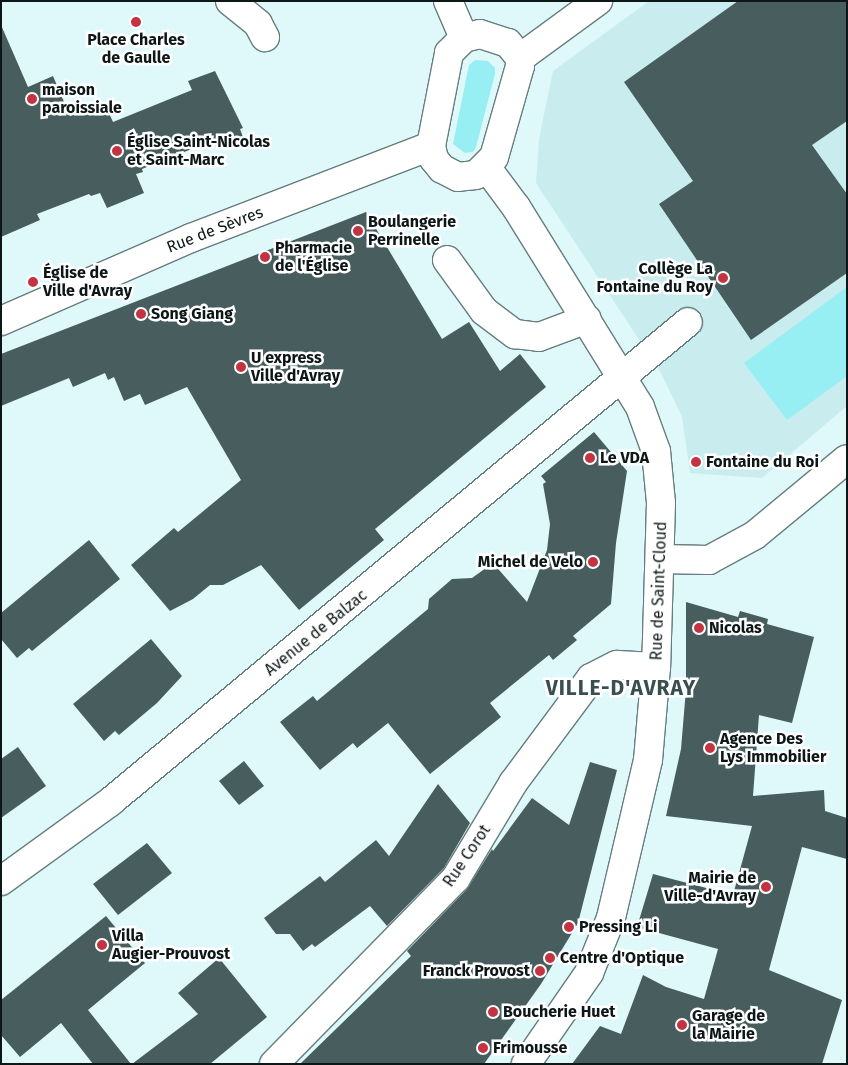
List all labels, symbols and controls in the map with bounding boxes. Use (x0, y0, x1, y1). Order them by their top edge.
marker: Place Charles de Gaulle (130, 16, 142, 28)
place label: Place Charles de Gaulle (87, 30, 185, 68)
place label: maison paroissiale (42, 80, 122, 118)
marker: maison paroissiale (26, 93, 38, 105)
place label: Église Saint-Nicolas et Saint-Marc (127, 132, 270, 170)
marker: Église Saint-Nicolas et Saint-Marc (111, 145, 123, 157)
street label: Rue de Sèvres (164, 203, 266, 257)
place label: Boulangerie Perrinelle (368, 212, 456, 250)
marker: Boulangerie Perrinelle (352, 225, 364, 237)
place label: Pharmacie de l'Église (275, 238, 352, 276)
marker: Pharmacie de l'Église (259, 251, 271, 263)
place label: Collège La Fontaine du Roy (596, 259, 713, 297)
place label: Église de Ville d'Avray (43, 263, 132, 301)
marker: Collège La Fontaine du Roy (717, 272, 729, 284)
marker: Église de Ville d'Avray (27, 276, 39, 288)
place label: Song Giang (151, 304, 233, 324)
marker: Song Giang (135, 308, 147, 320)
place label: U express Ville d'Avray (251, 348, 340, 386)
marker: U express Ville d'Avray (235, 361, 247, 373)
place label: Le VDA (600, 448, 649, 468)
marker: Le VDA (584, 452, 596, 464)
place label: Fontaine du Roi (706, 452, 819, 472)
marker: Fontaine du Roi (690, 456, 702, 468)
street label: Rue de Saint-Cloud (647, 521, 671, 661)
place label: Michel de Velo (478, 552, 583, 572)
marker: Michel de Velo (587, 556, 599, 568)
street label: Avenue de Balzac (261, 586, 371, 680)
place label: Nicolas (709, 618, 762, 638)
marker: Nicolas (693, 622, 705, 634)
district label: VILLE-D'AVRAY (544, 675, 698, 701)
place label: Agence Des Lys Immobilier (720, 729, 826, 767)
marker: Agence Des Lys Immobilier (704, 742, 716, 754)
street label: Rue Corot (439, 821, 495, 891)
place label: Mairie de Ville-d'Avray (664, 868, 756, 906)
marker: Mairie de Ville-d'Avray (760, 881, 772, 893)
place label: Pressing Li (579, 917, 657, 937)
marker: Pressing Li (563, 921, 575, 933)
place label: Villa Augier-Prouvost (112, 926, 230, 964)
marker: Villa Augier-Prouvost (96, 939, 108, 951)
place label: Centre d'Optique (560, 948, 684, 968)
marker: Centre d'Optique (544, 952, 556, 964)
place label: Franck Provost (423, 961, 530, 981)
marker: Franck Provost (534, 965, 546, 977)
place label: Boucherie Huet (503, 1002, 615, 1022)
marker: Boucherie Huet (487, 1006, 499, 1018)
place label: Garage de la Mairie (692, 1006, 765, 1044)
marker: Garage de la Mairie (676, 1019, 688, 1031)
place label: Frimousse (493, 1038, 567, 1058)
marker: Frimousse (477, 1042, 489, 1054)

